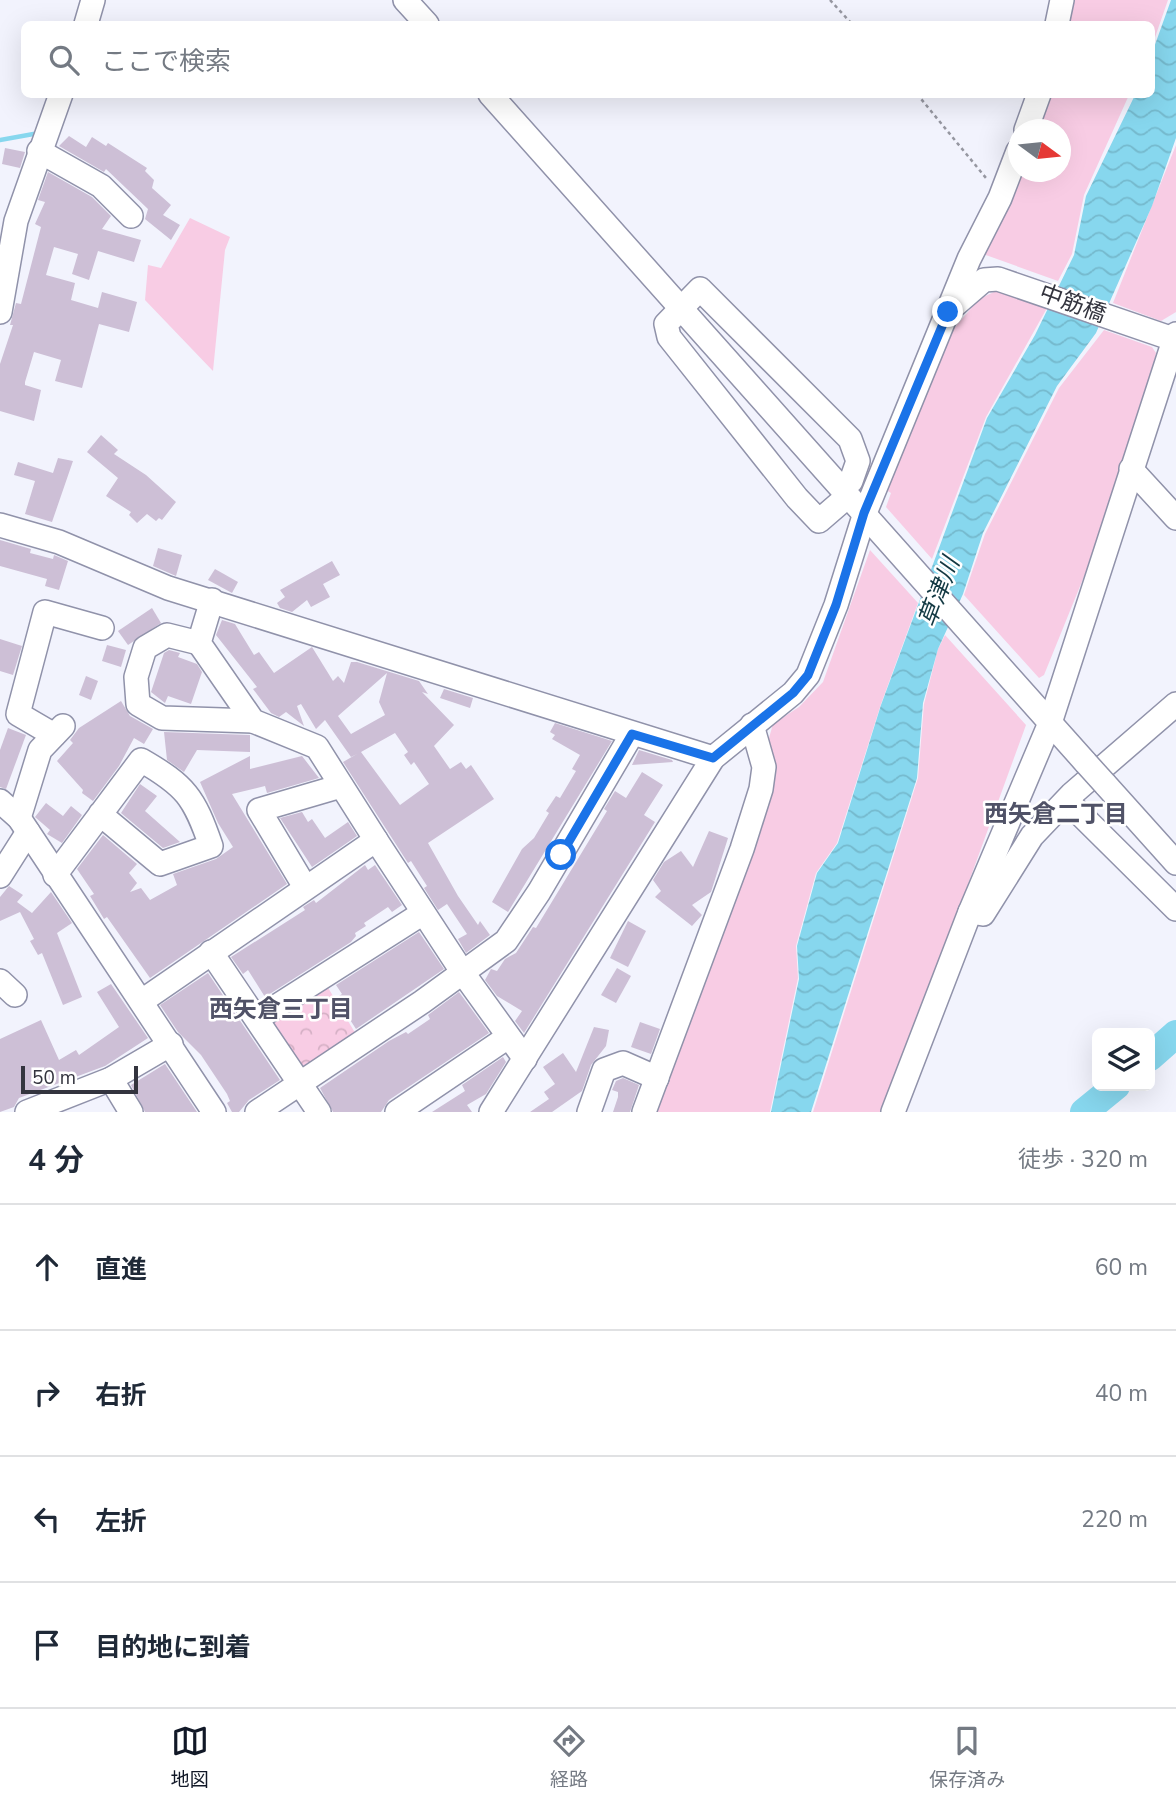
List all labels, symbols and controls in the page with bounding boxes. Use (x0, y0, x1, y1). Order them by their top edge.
search box (21, 21, 1155, 98)
icon: search (45, 41, 83, 79)
text: ここで検索 (101, 44, 231, 79)
north arrow (1008, 119, 1071, 182)
street label: 中筋橋 (1035, 277, 1111, 330)
route end (932, 296, 963, 327)
water label: 草津川 (911, 550, 968, 631)
district label: 西矢倉二丁目 (984, 798, 1128, 830)
route start (545, 839, 576, 870)
district label: 西矢倉三丁目 (209, 993, 353, 1025)
map controls (1092, 1028, 1155, 1091)
button: layers (1092, 1028, 1155, 1091)
scale bar (21, 1063, 138, 1095)
text: 50 m (32, 1065, 76, 1091)
text: 4 分 (28, 1140, 84, 1181)
text: 徒歩 · 320 m (1018, 1144, 1148, 1175)
icon: ahead (28, 1248, 66, 1286)
text: 直進 (95, 1252, 147, 1287)
text: 60 m (1095, 1252, 1148, 1283)
icon: right (28, 1374, 66, 1412)
text: 右折 (95, 1378, 147, 1413)
text: 40 m (1095, 1378, 1148, 1409)
icon: left (28, 1500, 66, 1538)
text: 左折 (95, 1504, 147, 1539)
text: 220 m (1081, 1504, 1148, 1535)
icon: arrive (28, 1626, 66, 1664)
text: 目的地に到着 (95, 1630, 251, 1665)
tab: 地図 (171, 1722, 209, 1793)
tab: 経路 (550, 1722, 588, 1793)
tab: 保存済み (929, 1722, 1005, 1793)

